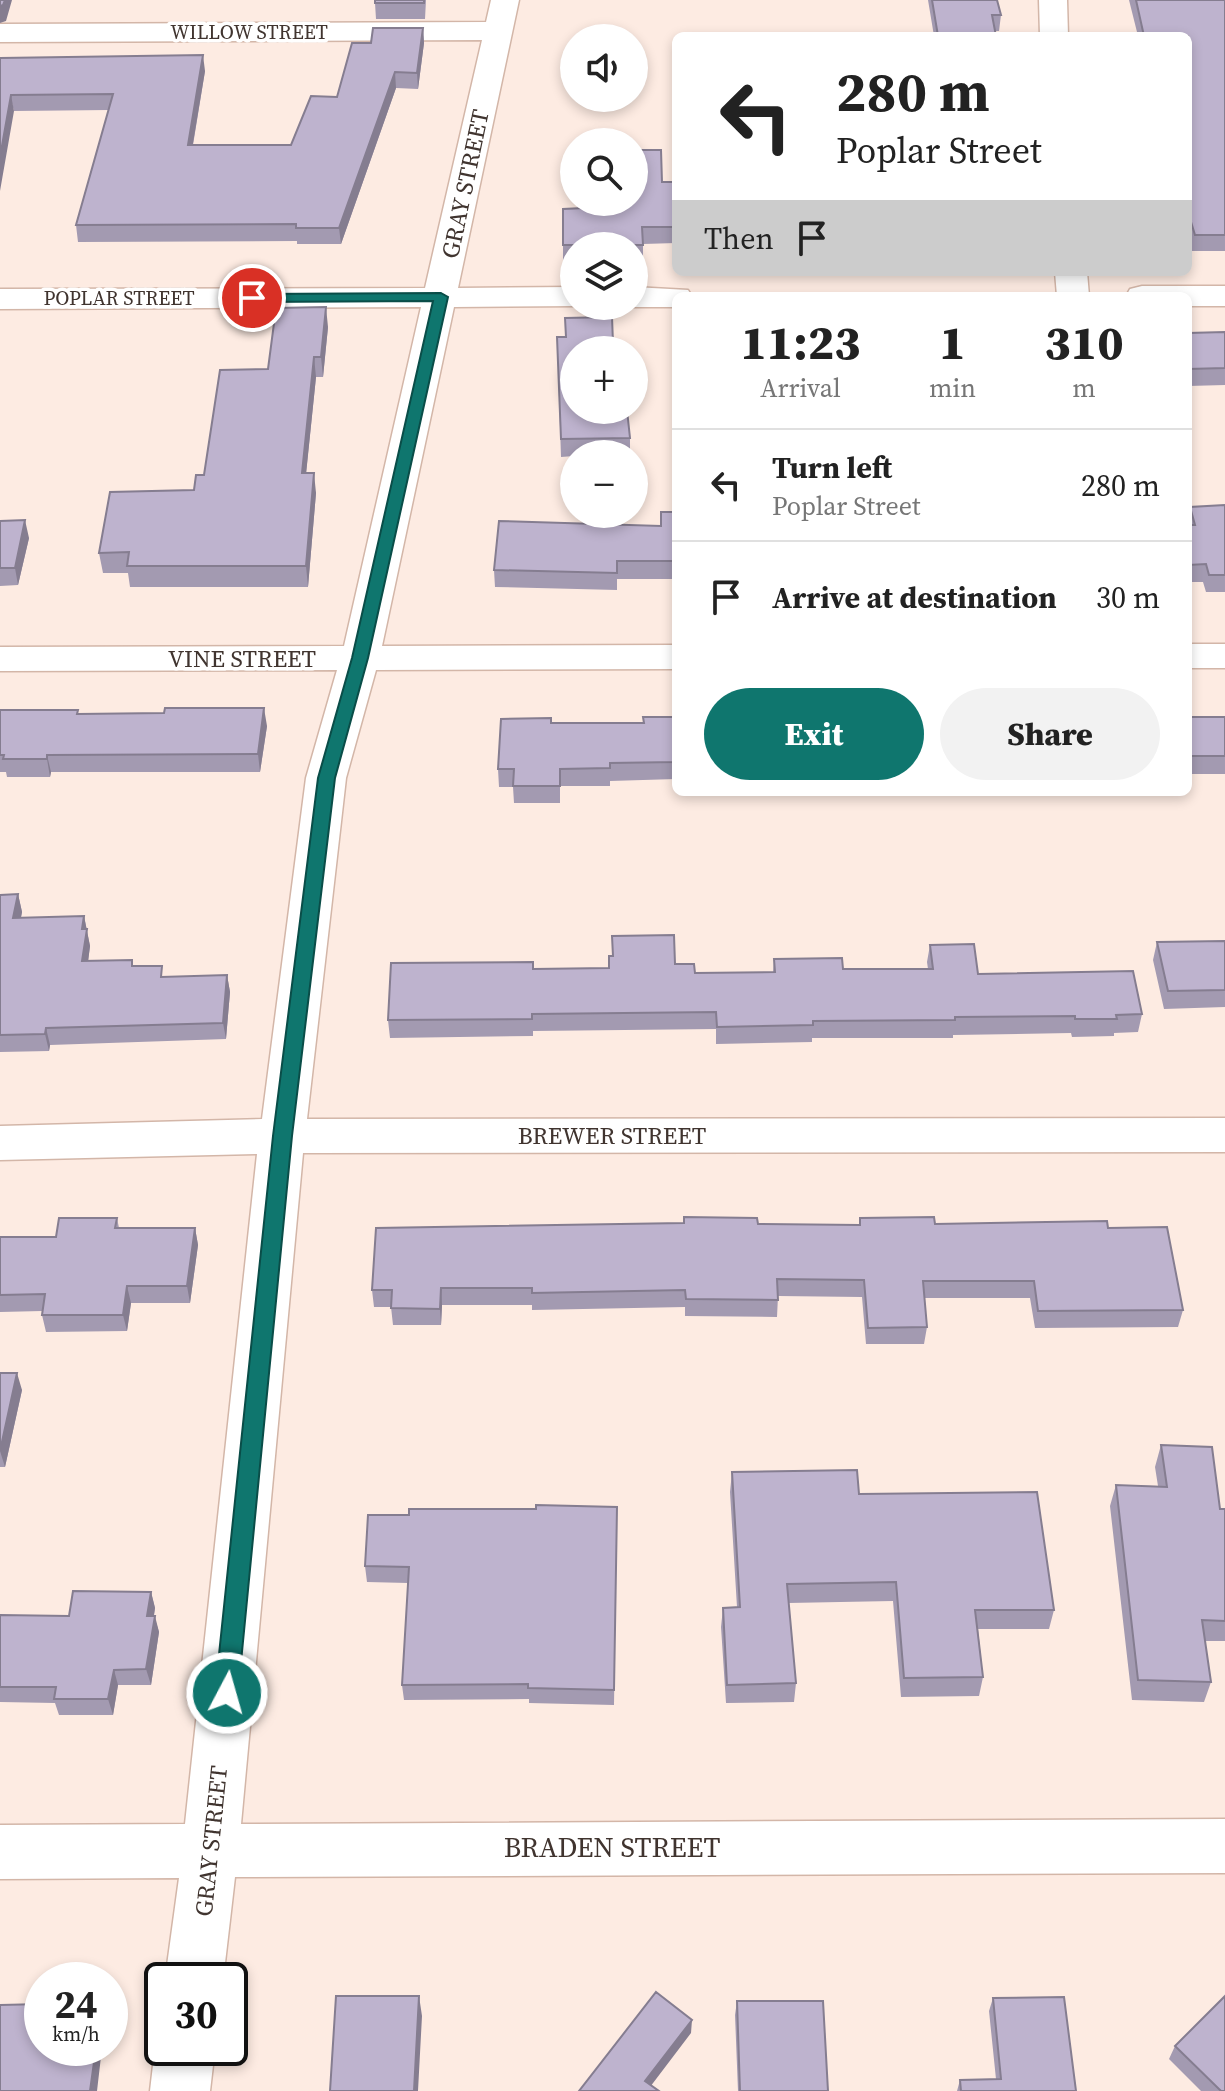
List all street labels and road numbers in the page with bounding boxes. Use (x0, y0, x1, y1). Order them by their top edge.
street label: WILLOW STREET (170, 18, 328, 46)
street label: GRAY STREET (433, 106, 497, 262)
street label: POPLAR STREET (43, 284, 195, 312)
street label: VINE STREET (168, 642, 317, 675)
street label: BREWER STREET (518, 1119, 707, 1152)
street label: GRAY STREET (187, 1763, 235, 1918)
street label: BRADEN STREET (504, 1828, 720, 1866)

